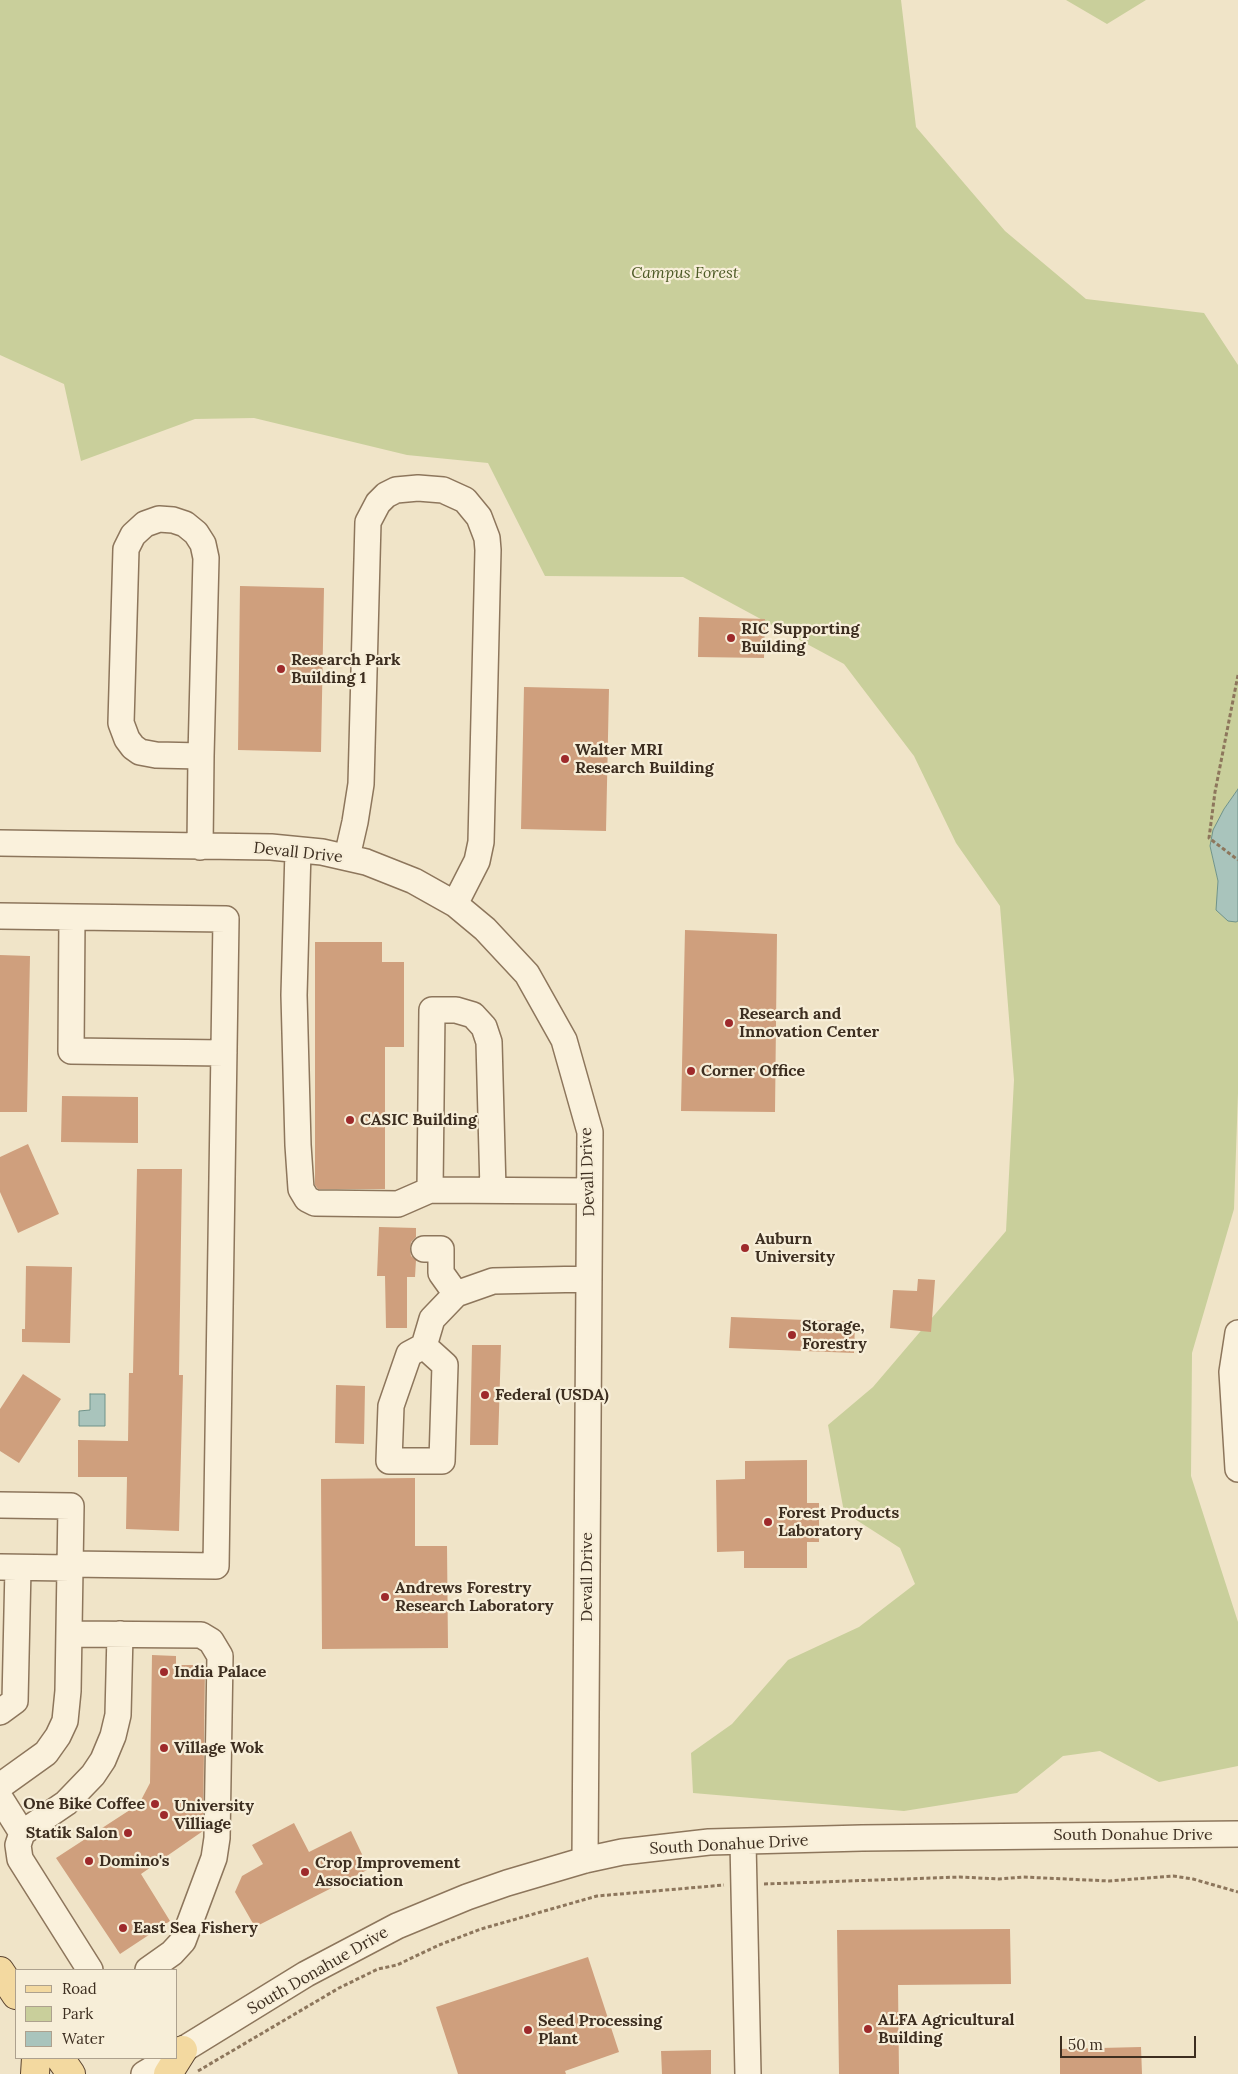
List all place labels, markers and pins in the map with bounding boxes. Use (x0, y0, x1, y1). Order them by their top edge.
place label: RIC Supporting Building (741, 619, 859, 657)
marker: RIC Supporting Building (725, 632, 737, 644)
place label: Research Park Building 1 (291, 650, 401, 688)
marker: Research Park Building 1 (275, 663, 287, 675)
place label: Walter MRI Research Building (575, 740, 714, 778)
marker: Walter MRI Research Building (559, 753, 571, 765)
place label: Research and Innovation Center (739, 1004, 879, 1042)
marker: Research and Innovation Center (723, 1017, 735, 1029)
place label: Corner Office (701, 1061, 805, 1081)
marker: Corner Office (685, 1065, 697, 1077)
place label: CASIC Building (360, 1110, 477, 1130)
marker: CASIC Building (344, 1114, 356, 1126)
place label: Auburn University (755, 1229, 835, 1267)
marker: Auburn University (739, 1242, 751, 1254)
place label: Storage, Forestry (802, 1316, 867, 1354)
marker: Storage, Forestry (786, 1329, 798, 1341)
place label: Federal (USDA) (495, 1385, 609, 1405)
marker: Federal (USDA) (479, 1389, 491, 1401)
place label: Forest Products Laboratory (778, 1503, 899, 1541)
marker: Forest Products Laboratory (762, 1516, 774, 1528)
place label: Andrews Forestry Research Laboratory (395, 1578, 554, 1616)
marker: Andrews Forestry Research Laboratory (379, 1591, 391, 1603)
place label: India Palace (174, 1662, 266, 1682)
marker: India Palace (158, 1666, 170, 1678)
place label: Village Wok (174, 1738, 264, 1758)
marker: Village Wok (158, 1742, 170, 1754)
place label: One Bike Coffee (23, 1794, 145, 1814)
place label: University Villiage (174, 1796, 254, 1834)
marker: One Bike Coffee (149, 1798, 161, 1810)
marker: University Villiage (158, 1809, 170, 1821)
place label: Statik Salon (26, 1823, 118, 1843)
marker: Statik Salon (122, 1827, 134, 1839)
place label: Domino's (99, 1851, 170, 1871)
place label: Crop Improvement Association (315, 1853, 460, 1891)
marker: Domino's (83, 1855, 95, 1867)
marker: Crop Improvement Association (299, 1866, 311, 1878)
place label: East Sea Fishery (133, 1918, 258, 1938)
marker: East Sea Fishery (117, 1922, 129, 1934)
place label: ALFA Agricultural Building (878, 2010, 1015, 2048)
place label: Seed Processing Plant (538, 2011, 662, 2049)
marker: ALFA Agricultural Building (862, 2023, 874, 2035)
marker: Seed Processing Plant (522, 2024, 534, 2036)

